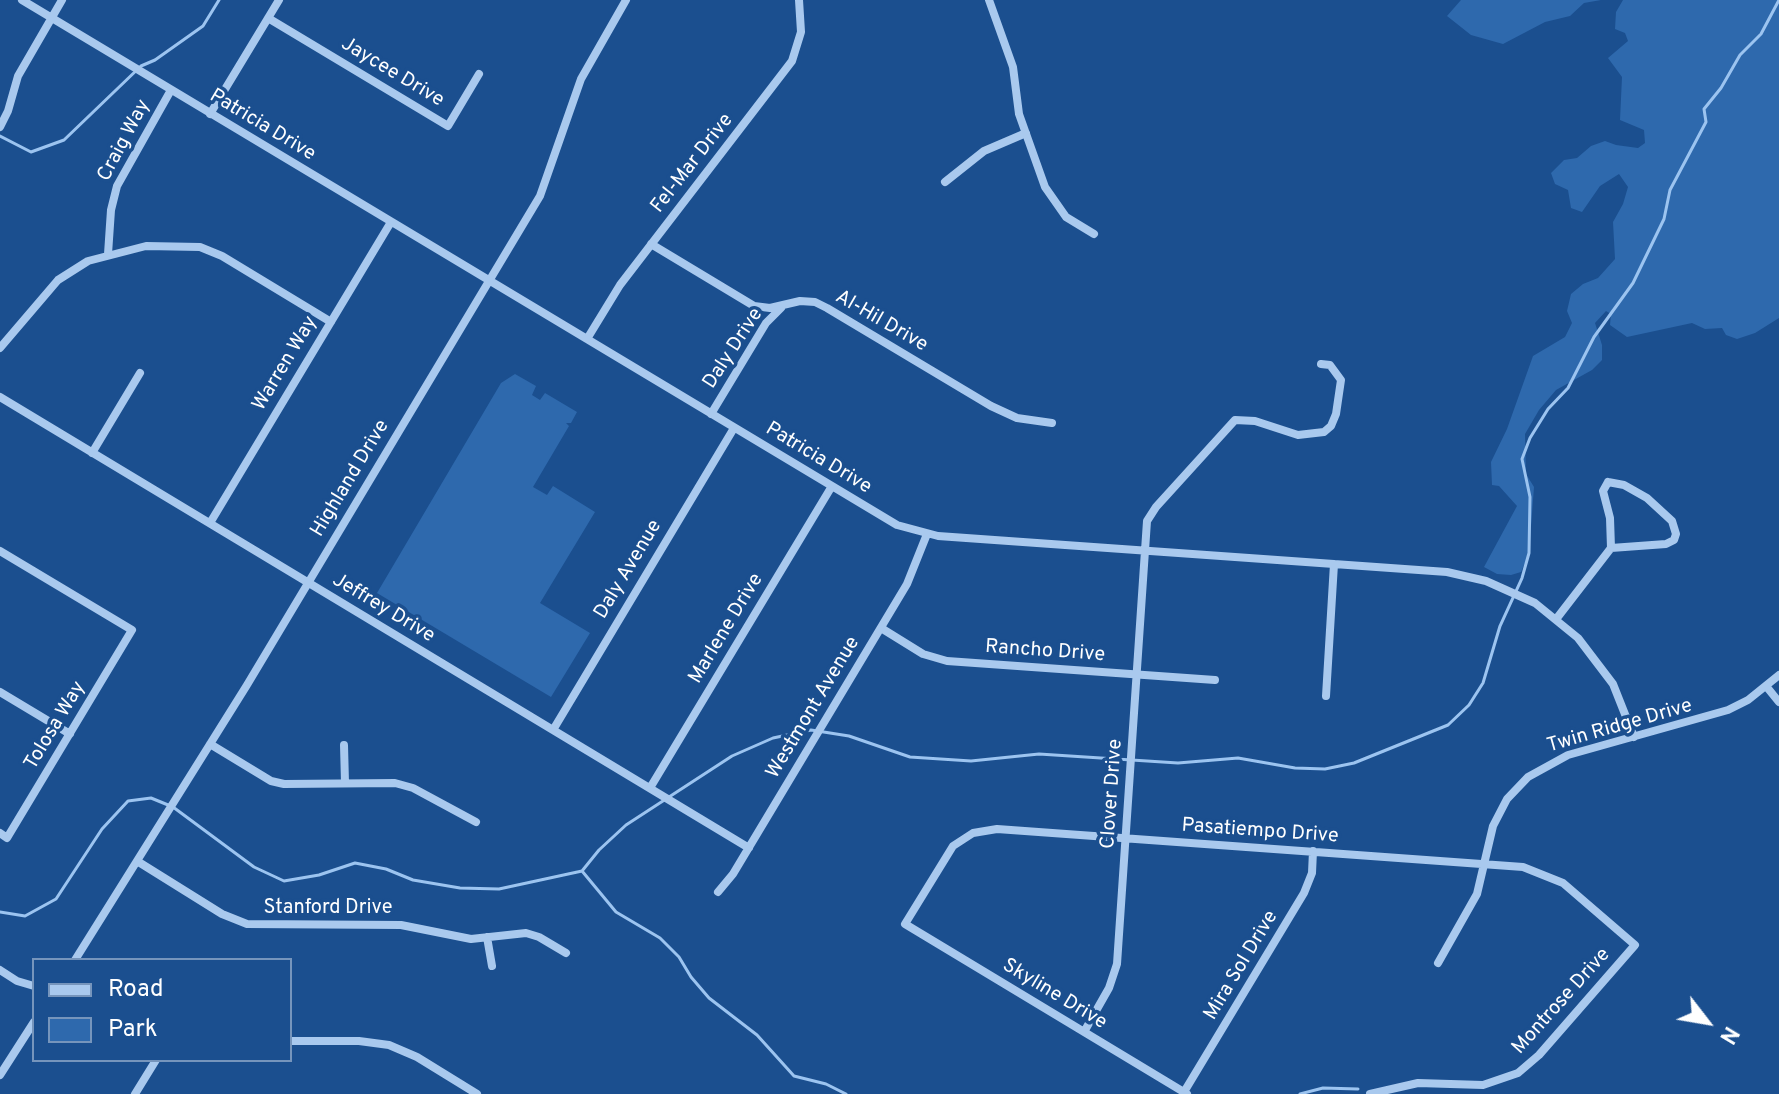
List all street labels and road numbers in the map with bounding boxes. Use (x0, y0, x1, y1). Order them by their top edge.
street label: Jaycee Drive (336, 33, 448, 113)
street label: Patricia Drive (205, 85, 319, 167)
street label: Craig Way (93, 96, 157, 186)
street label: Fel-Mar Drive (647, 110, 739, 218)
street label: Al-Hil Drive (830, 286, 932, 358)
street label: Daly Drive (699, 304, 769, 394)
street label: Warren Way (248, 312, 324, 416)
street label: Highland Drive (307, 416, 395, 542)
street label: Patricia Drive (761, 418, 875, 500)
street label: Daly Avenue (590, 516, 668, 624)
street label: Jeffrey Drive (327, 569, 439, 649)
street label: Marlene Drive (685, 569, 769, 689)
street label: Westmont Avenue (762, 633, 866, 783)
street label: Rancho Drive (984, 636, 1106, 668)
street label: Tolosa Way (20, 677, 92, 775)
street label: Twin Ridge Drive (1545, 695, 1695, 759)
street label: Clover Drive (1097, 738, 1129, 850)
street label: Pasatiempo Drive (1181, 815, 1339, 849)
street label: Stanford Drive (264, 897, 392, 921)
street label: Mira Sol Drive (1200, 907, 1284, 1025)
street label: Montrose Drive (1508, 944, 1616, 1060)
street label: Skyline Drive (997, 954, 1111, 1036)

